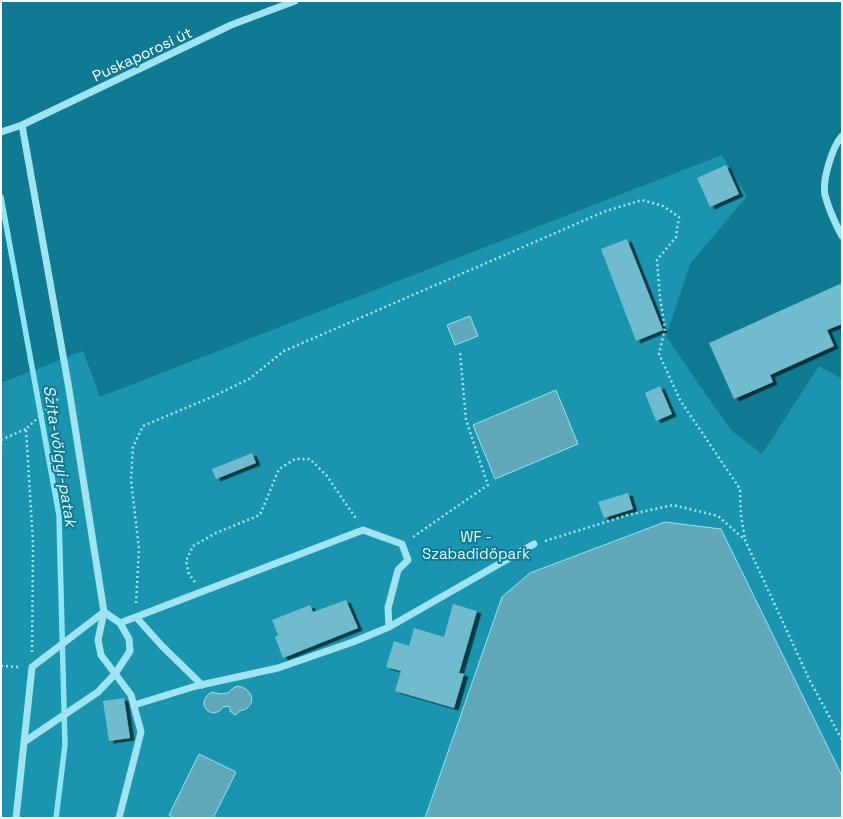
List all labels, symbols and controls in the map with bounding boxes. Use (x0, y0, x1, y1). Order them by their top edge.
street label: Puskaporosi út (89, 23, 195, 85)
water label: Szita-völgyi-patak (38, 384, 82, 531)
park label: WF - Szabadidőpark (422, 527, 530, 563)

